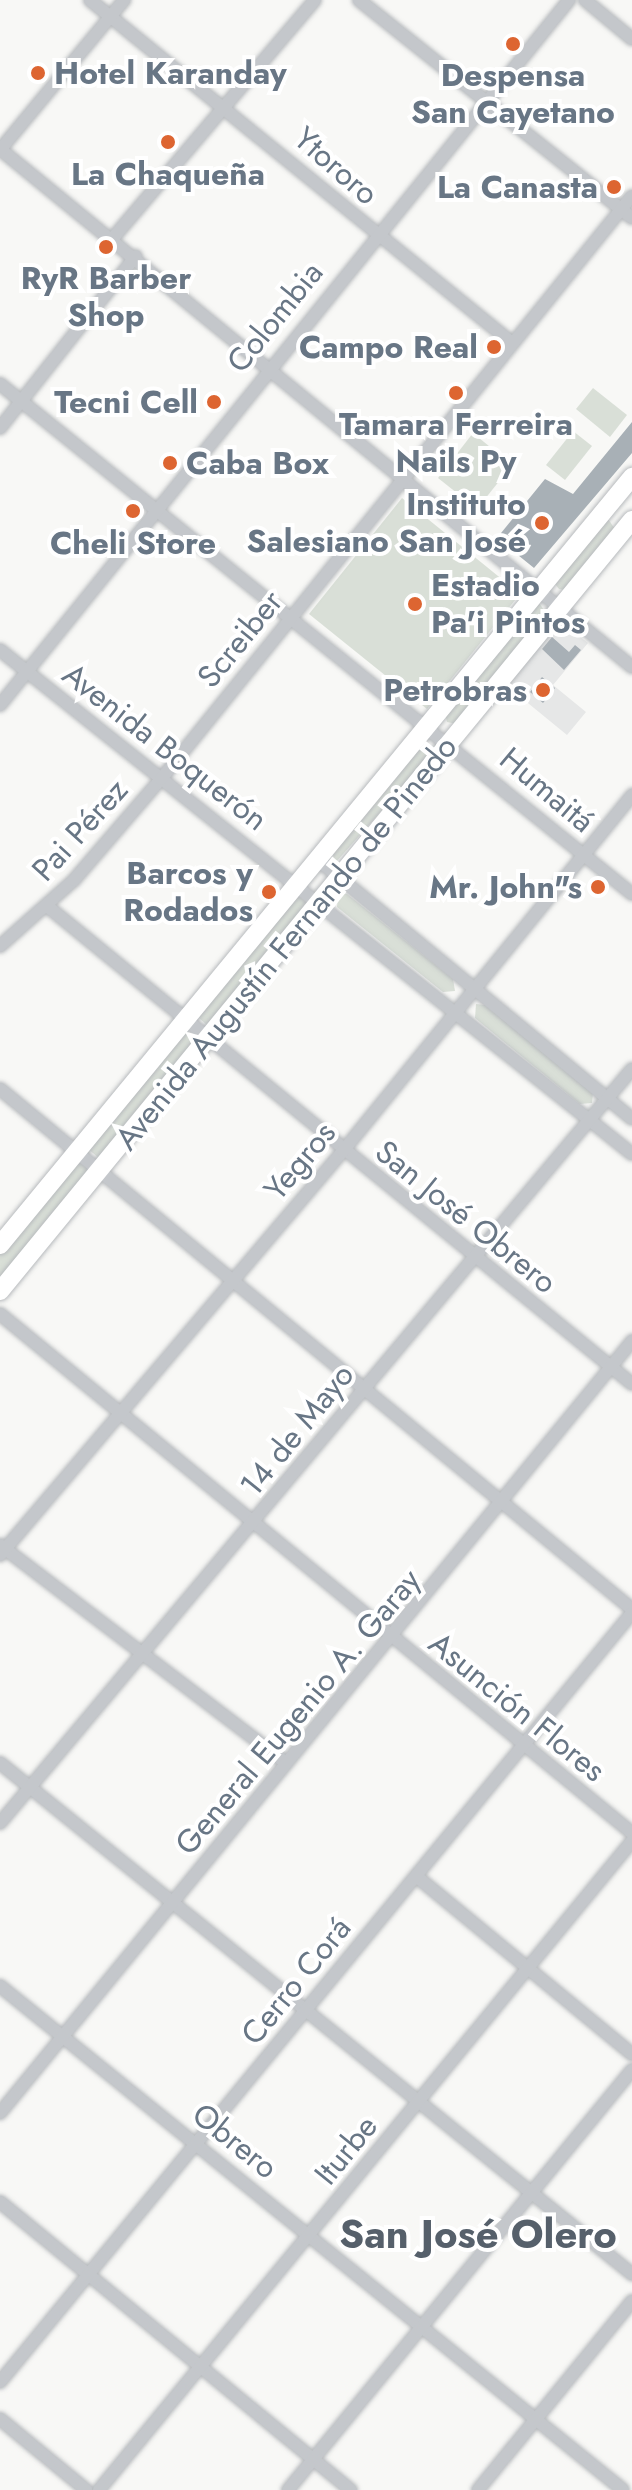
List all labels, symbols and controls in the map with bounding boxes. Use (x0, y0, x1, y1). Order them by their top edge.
marker: Despensa San Cayetano (504, 35, 522, 53)
place label: Hotel Karanday (54, 54, 287, 92)
place label: Despensa San Cayetano (411, 57, 615, 132)
marker: Hotel Karanday (29, 64, 47, 82)
street label: Ytororo (286, 119, 386, 213)
marker: La Chaqueña (159, 133, 177, 151)
place label: La Chaqueña (71, 155, 265, 193)
place label: La Canasta (437, 168, 598, 206)
marker: La Canasta (605, 178, 623, 196)
marker: RyR Barber Shop (97, 238, 115, 256)
street label: Colombia (219, 254, 331, 380)
place label: RyR Barber Shop (21, 260, 191, 335)
place label: Campo Real (299, 328, 478, 366)
marker: Campo Real (485, 338, 503, 356)
place label: Tecni Cell (54, 383, 198, 421)
marker: Tamara Ferreira Nails Py (447, 384, 465, 402)
marker: Tecni Cell (205, 393, 223, 411)
place label: Tamara Ferreira Nails Py (339, 406, 573, 481)
place label: Caba Box (186, 444, 329, 482)
marker: Caba Box (161, 454, 179, 472)
place label: Instituto Salesiano San José (247, 486, 526, 561)
marker: Cheli Store (124, 502, 142, 520)
marker: Instituto Salesiano San José (533, 514, 551, 532)
place label: Cheli Store (50, 524, 216, 562)
place label: Estadio Pa'i Pintos (431, 567, 585, 642)
street label: Screiber (189, 583, 291, 695)
marker: Estadio Pa'i Pintos (406, 595, 424, 613)
street label: Avenida Boquerón (55, 655, 275, 839)
place label: Petrobras (383, 671, 527, 709)
marker: Petrobras (534, 681, 552, 699)
street label: Avenida Augustín Fernando de Pinedo (107, 728, 465, 1158)
street label: Humaitá (492, 739, 602, 841)
street label: Pai Pérez (24, 771, 136, 889)
place label: Barcos y Rodados (123, 855, 253, 930)
place label: Mr. John"s (429, 868, 582, 906)
marker: Mr. John"s (589, 878, 607, 896)
marker: Barcos y Rodados (260, 883, 278, 901)
street label: Yegros (256, 1114, 344, 1208)
street label: San José Obrero (368, 1132, 564, 1302)
street label: 14 de Mayo (232, 1356, 362, 1504)
street label: General Eugenio A. Garay (167, 1561, 429, 1863)
street label: Asunción Flores (421, 1624, 613, 1790)
street label: Cerro Corá (233, 1910, 359, 2052)
street label: Obrero (185, 2095, 285, 2187)
street label: Iturbe (307, 2108, 385, 2192)
district label: San José Olero (339, 2210, 617, 2258)

